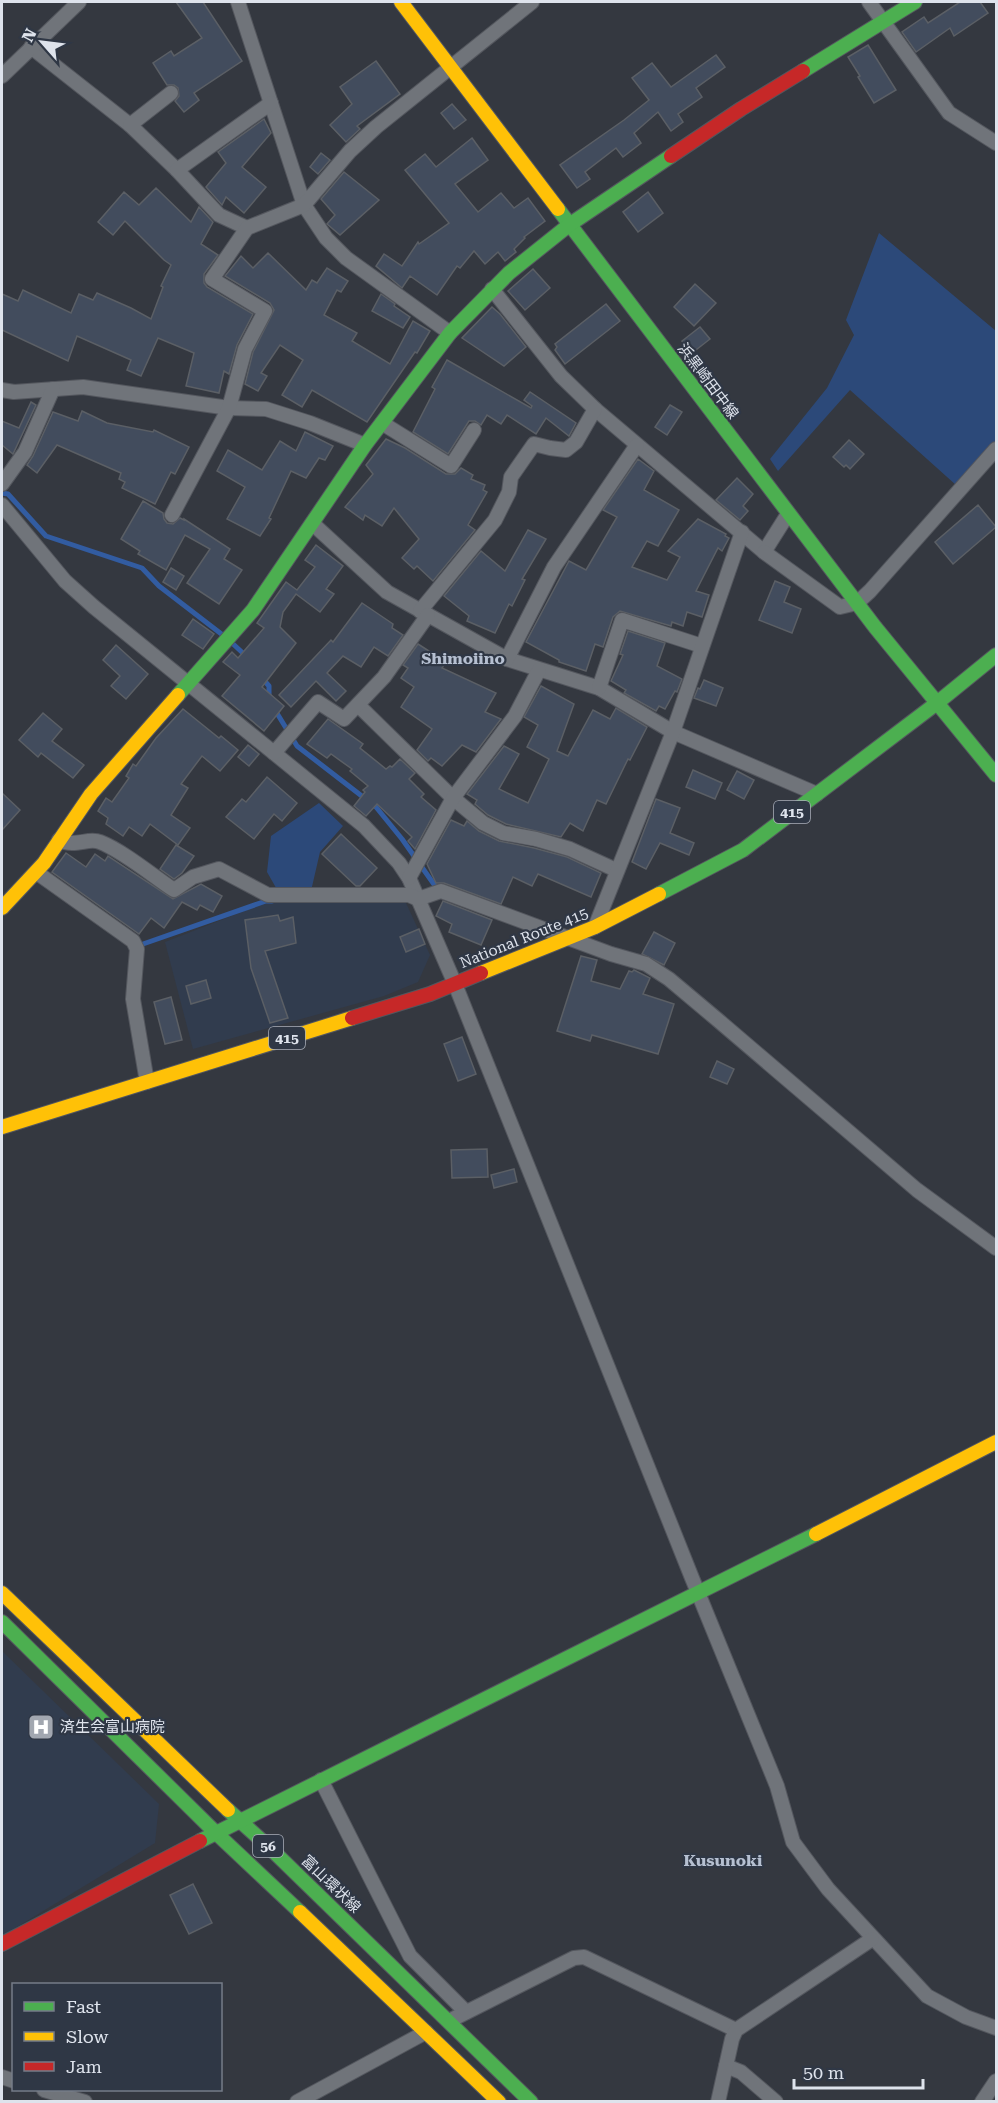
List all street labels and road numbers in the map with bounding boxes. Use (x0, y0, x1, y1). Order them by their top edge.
street label: 浜黒崎田中線 (674, 340, 742, 422)
road number: 415 (774, 801, 810, 823)
street label: National Route 415 (457, 904, 591, 972)
road number: 415 (269, 1027, 305, 1049)
road number: 56 (253, 1835, 283, 1857)
street label: 富山環状線 (298, 1851, 364, 1917)

